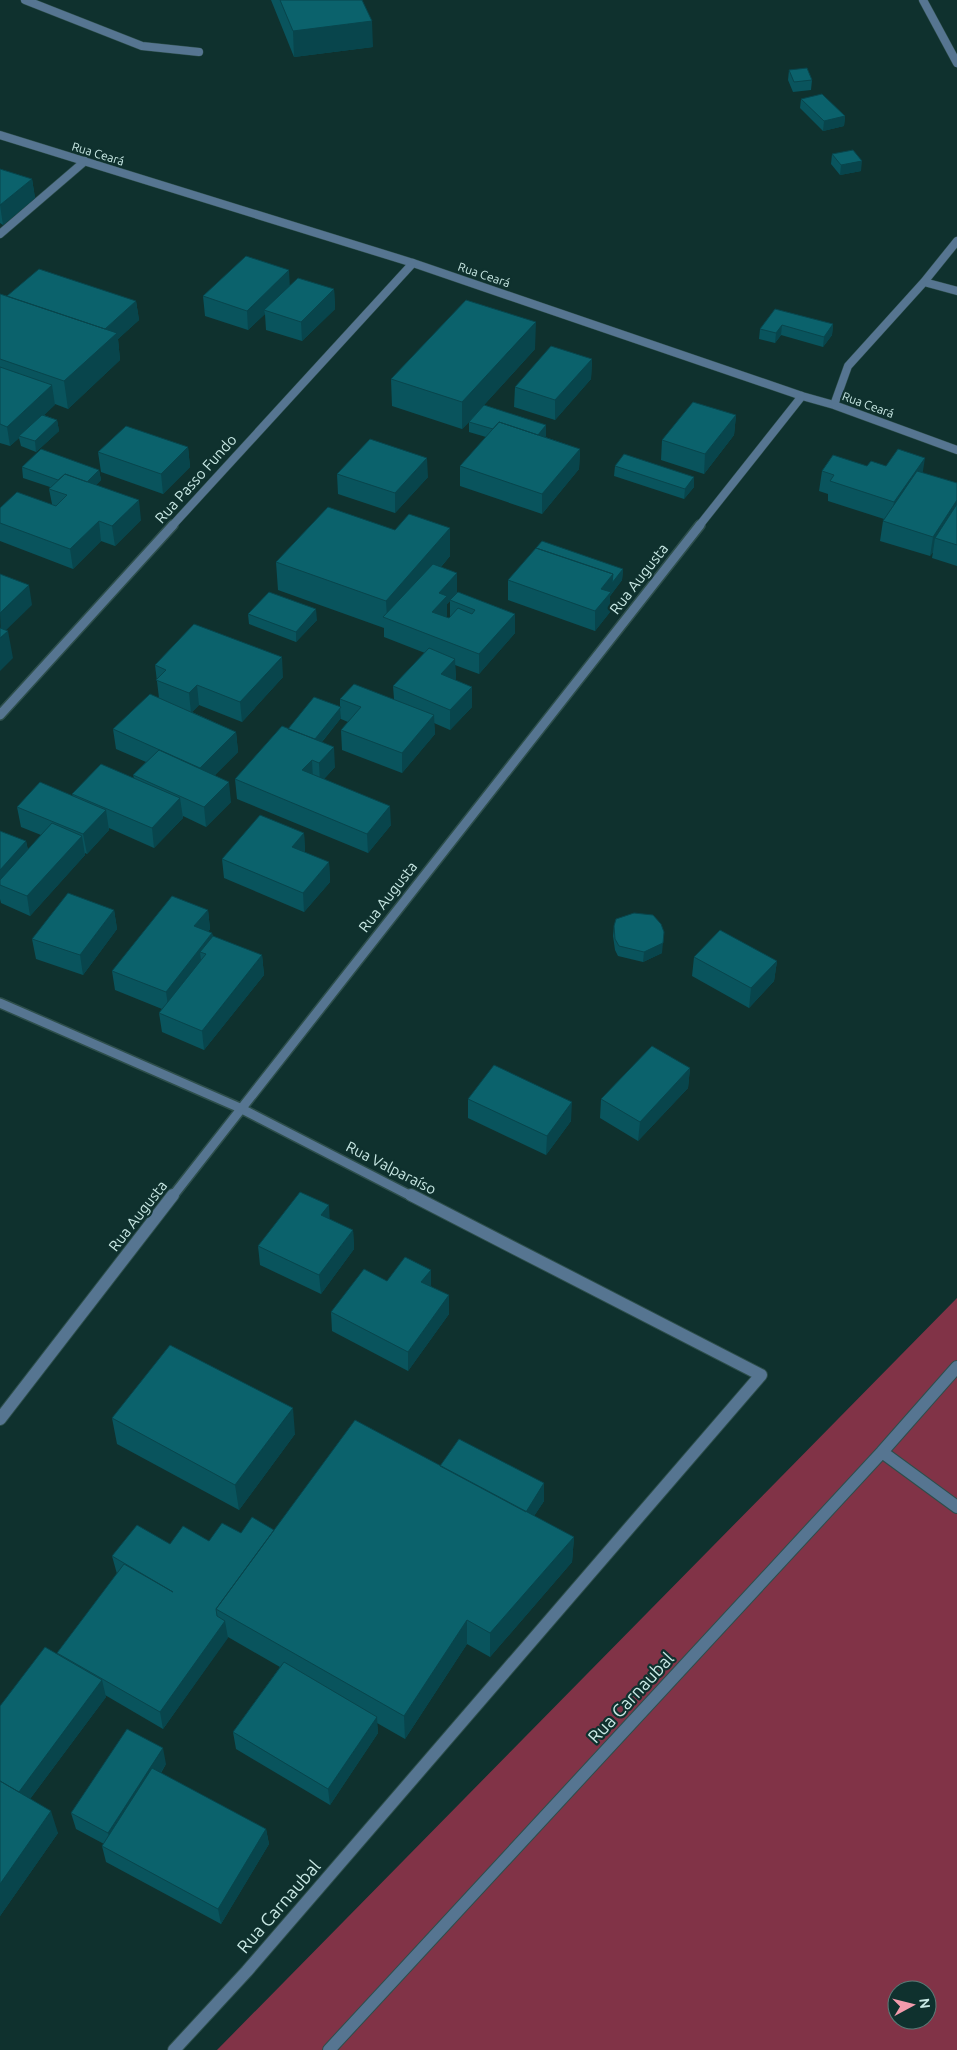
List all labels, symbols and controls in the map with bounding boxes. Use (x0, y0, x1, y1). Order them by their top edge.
street label: Rua Ceará (70, 139, 126, 168)
street label: Rua Ceará (456, 260, 512, 289)
street label: Rua Ceará (841, 389, 896, 420)
street label: Rua Passo Fundo (151, 431, 240, 526)
street label: Rua Augusta (606, 540, 671, 617)
street label: Rua Augusta (355, 858, 420, 935)
street label: Rua Valparaíso (343, 1138, 439, 1198)
street label: Rua Augusta (105, 1177, 170, 1254)
street label: Rua Carnaubal (583, 1648, 677, 1747)
street label: Rua Carnaubal (233, 1856, 324, 1957)
north arrow (887, 1980, 937, 2030)
text: N (916, 1997, 933, 2010)

